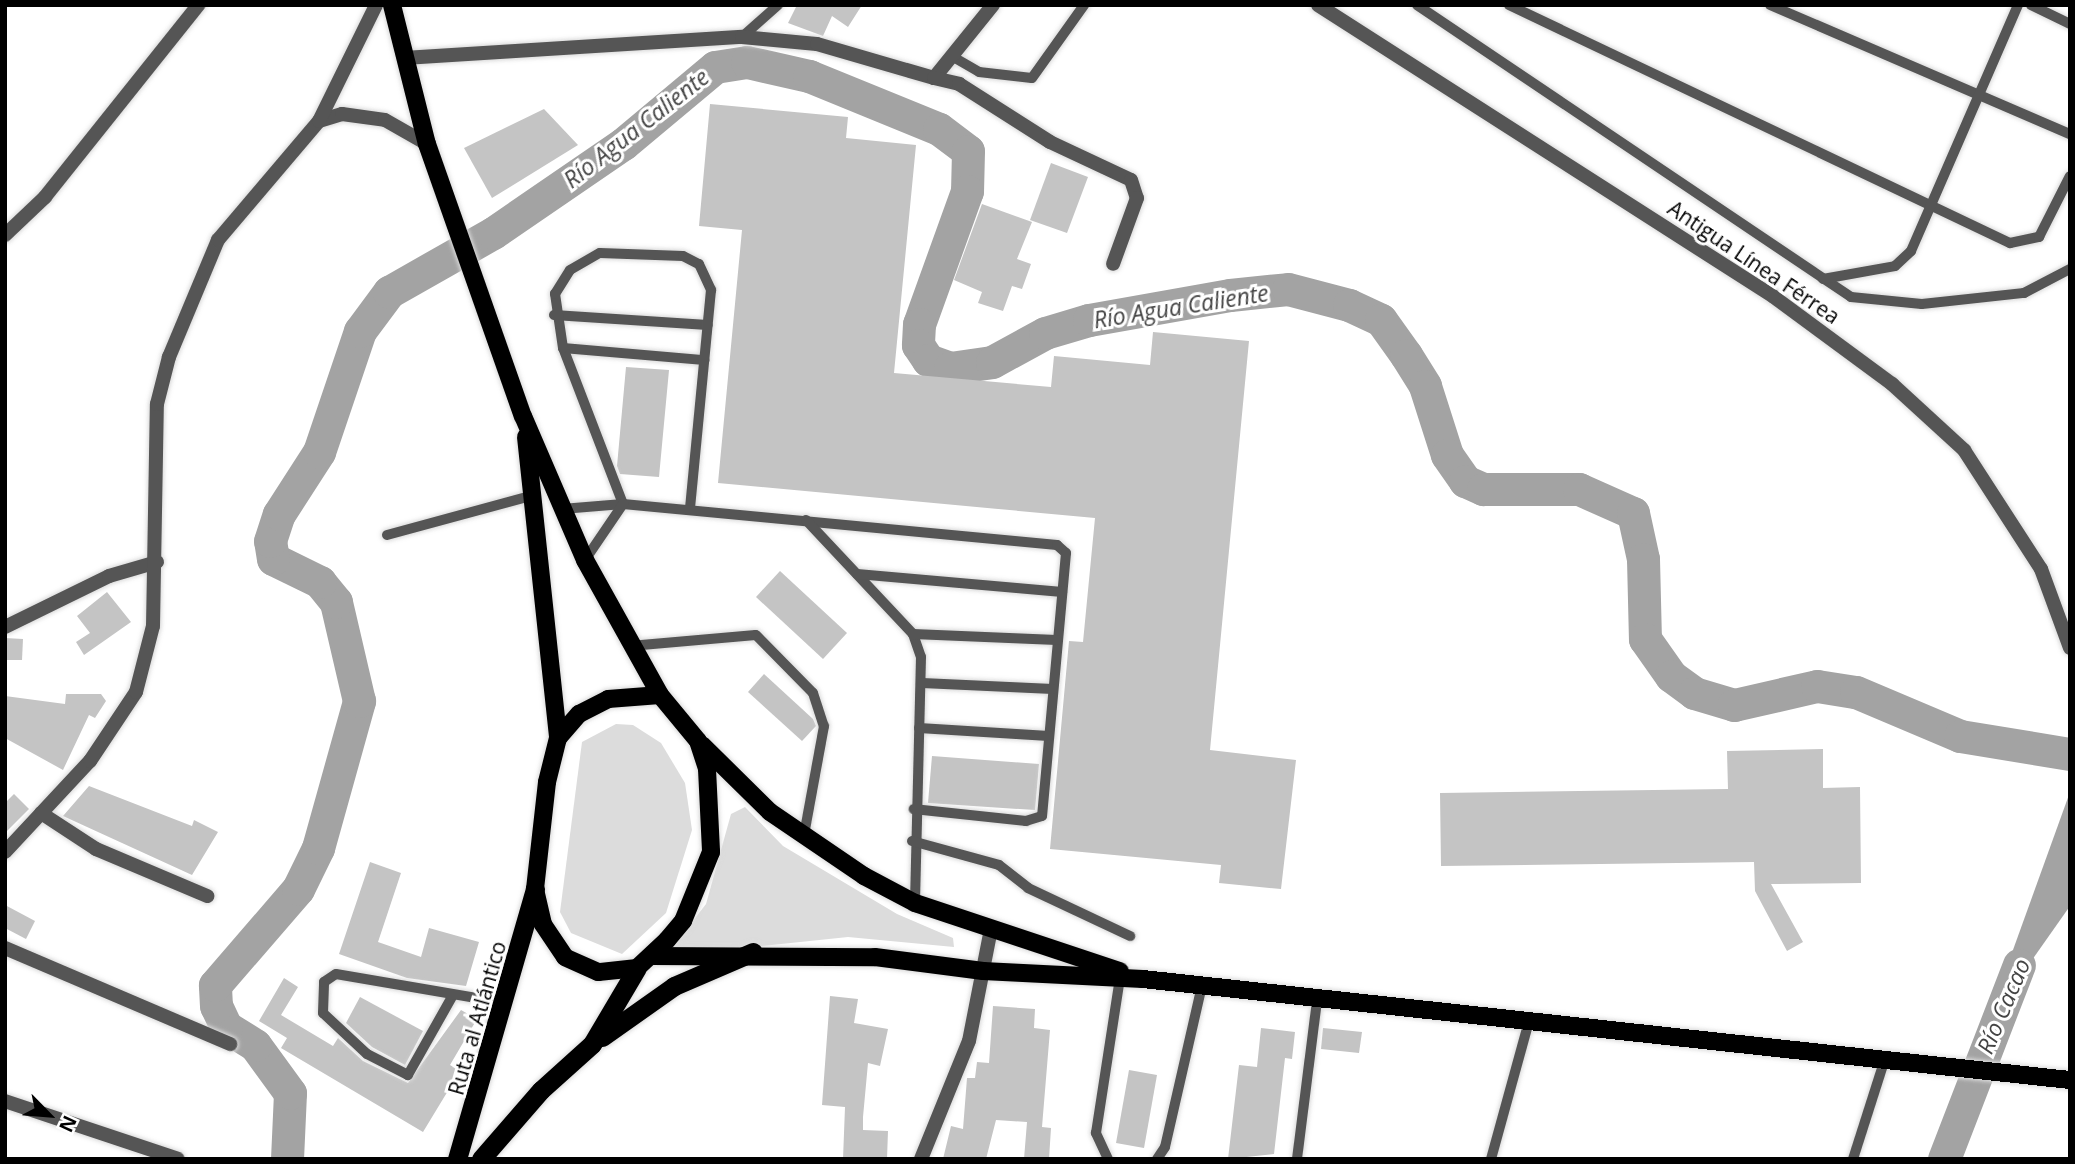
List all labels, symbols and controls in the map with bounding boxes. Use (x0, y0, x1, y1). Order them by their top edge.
water label: Río Agua Caliente (558, 63, 714, 193)
street label: Antigua Línea Férrea (1663, 195, 1845, 329)
water label: Río Agua Caliente (1092, 279, 1270, 333)
street label: Ruta al Atlántico (443, 938, 511, 1098)
water label: Río Cacao (1971, 954, 2035, 1058)
north arrow (14, 1080, 84, 1150)
text: N (53, 1111, 83, 1136)

